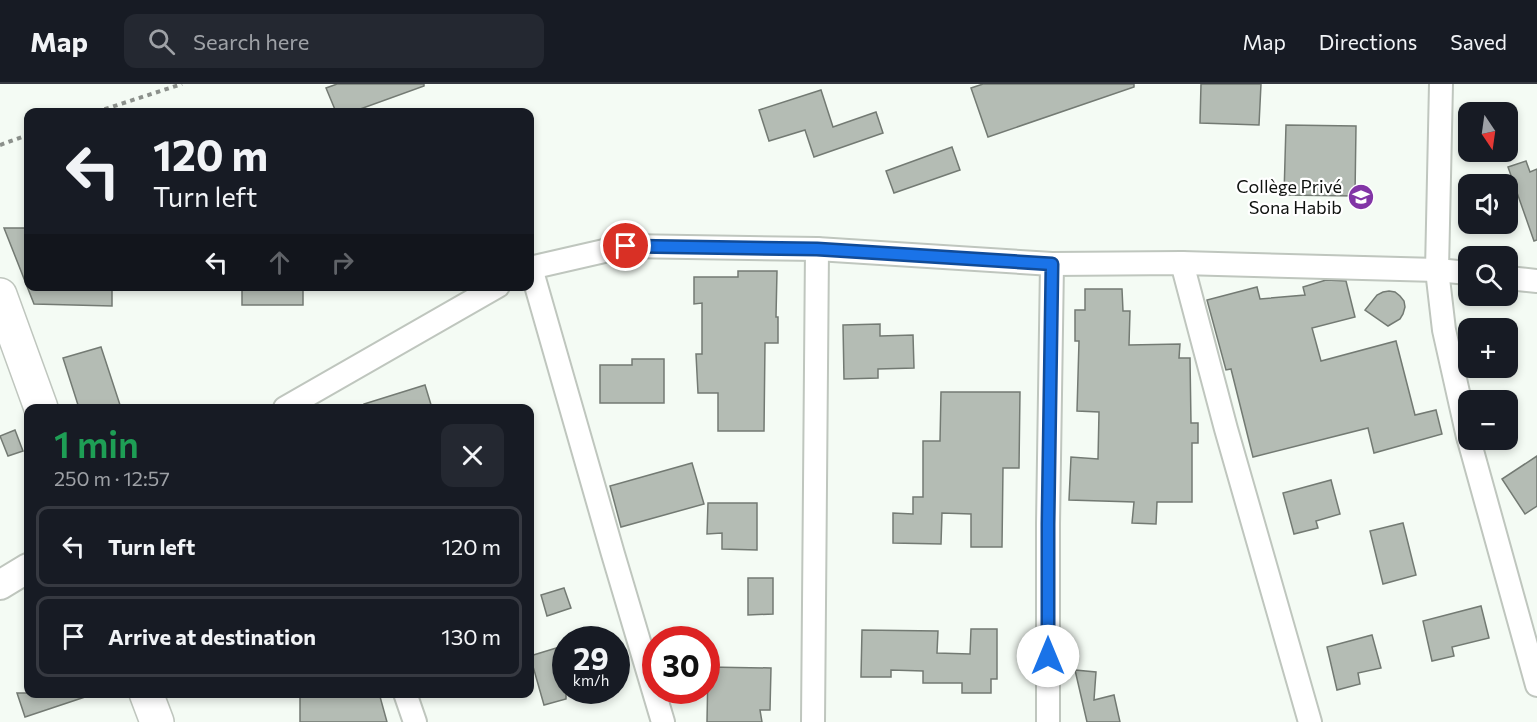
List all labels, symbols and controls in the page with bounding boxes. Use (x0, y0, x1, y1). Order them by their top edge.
search box (124, 14, 544, 68)
text: Map (30, 24, 88, 58)
icon: search (145, 25, 178, 58)
text: Search here (193, 28, 309, 55)
text: Map (1243, 29, 1286, 54)
text: Directions (1319, 29, 1417, 54)
text: Saved (1450, 29, 1507, 54)
north arrow (1458, 102, 1518, 162)
map controls (1458, 102, 1518, 450)
text: 120 m (153, 128, 268, 180)
icon: left (54, 132, 132, 210)
button: sound (1458, 174, 1518, 234)
place label: Collège Privé Sona Habib (1236, 175, 1342, 218)
text: Turn left (153, 180, 257, 213)
school or university icon: Collège Privé Sona Habib (1346, 182, 1376, 212)
pin (600, 220, 651, 271)
icon: arrive (609, 229, 642, 262)
icon: left (200, 246, 233, 279)
icon: ahead (263, 246, 296, 279)
icon: right (326, 246, 359, 279)
button: search (1458, 246, 1518, 306)
button: + (1458, 318, 1518, 378)
button: − (1458, 390, 1518, 450)
text: 1 min (54, 421, 139, 465)
button: close (441, 424, 504, 487)
text: 250 m · 12:57 (54, 466, 170, 490)
icon: left (57, 530, 90, 563)
text: Turn left (108, 533, 195, 560)
text: 120 m (442, 533, 501, 560)
icon: arrive (57, 620, 90, 653)
text: Arrive at destination (108, 623, 316, 650)
text: 130 m (441, 623, 501, 650)
position arrow (1016, 624, 1080, 688)
speed limit sign: 30 (642, 626, 720, 704)
text: 29 (573, 639, 609, 676)
text: km/h (573, 671, 609, 689)

